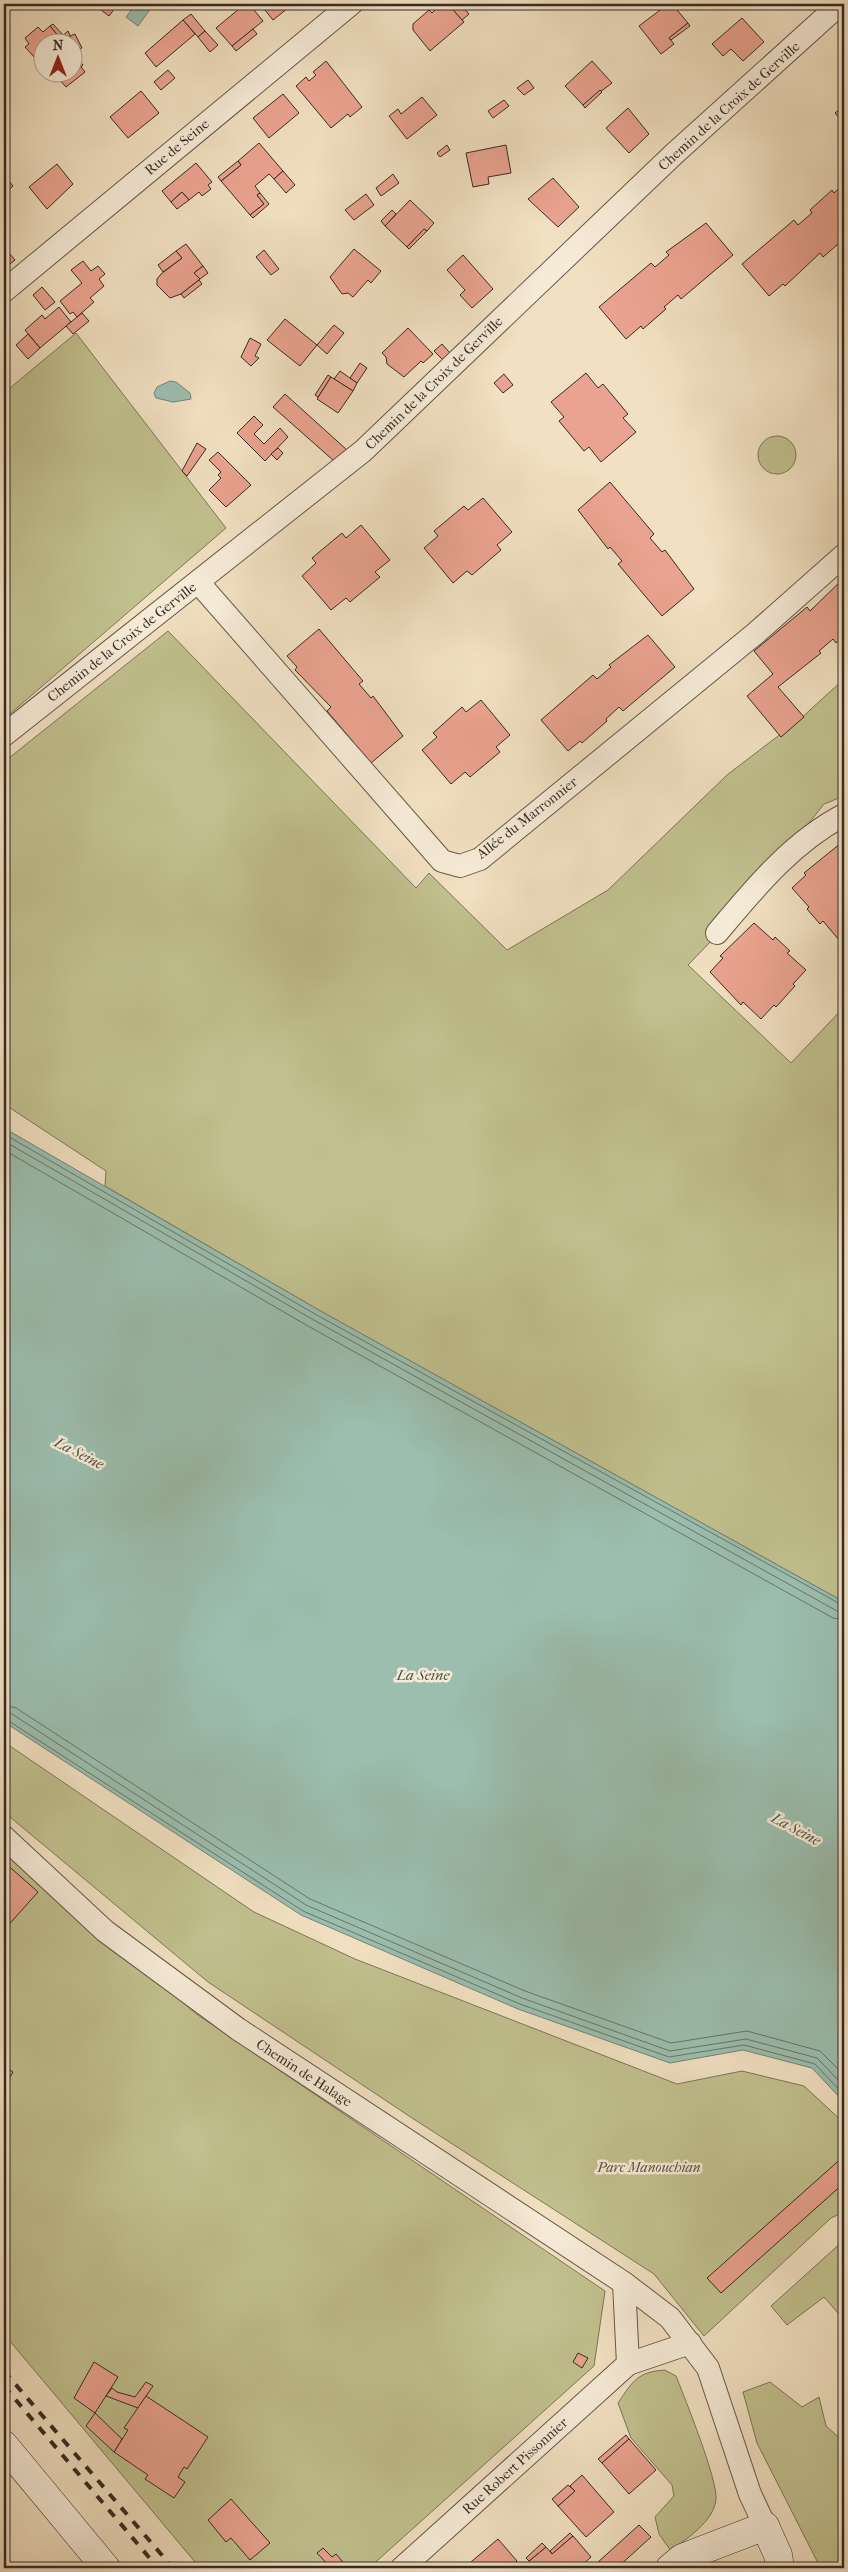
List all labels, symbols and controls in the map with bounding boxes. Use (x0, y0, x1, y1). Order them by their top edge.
north arrow (32, 32, 82, 82)
text: N (53, 37, 64, 54)
street label: Chemin de la Croix de Gerville (655, 38, 803, 174)
street label: Rue de Seine (141, 115, 213, 179)
street label: Chemin de la Croix de Gerville (362, 313, 506, 453)
street label: Chemin de la Croix de Gerville (44, 578, 200, 706)
street label: Allée du Marronnier (472, 773, 581, 863)
water label: La Seine (50, 1433, 108, 1473)
water label: La Seine (396, 1666, 450, 1684)
water label: La Seine (768, 1808, 824, 1850)
street label: Chemin de Halage (253, 2036, 355, 2110)
park label: Parc Manouchian (596, 2159, 701, 2176)
street label: Rue Robert Pissonnier (459, 2414, 571, 2518)

